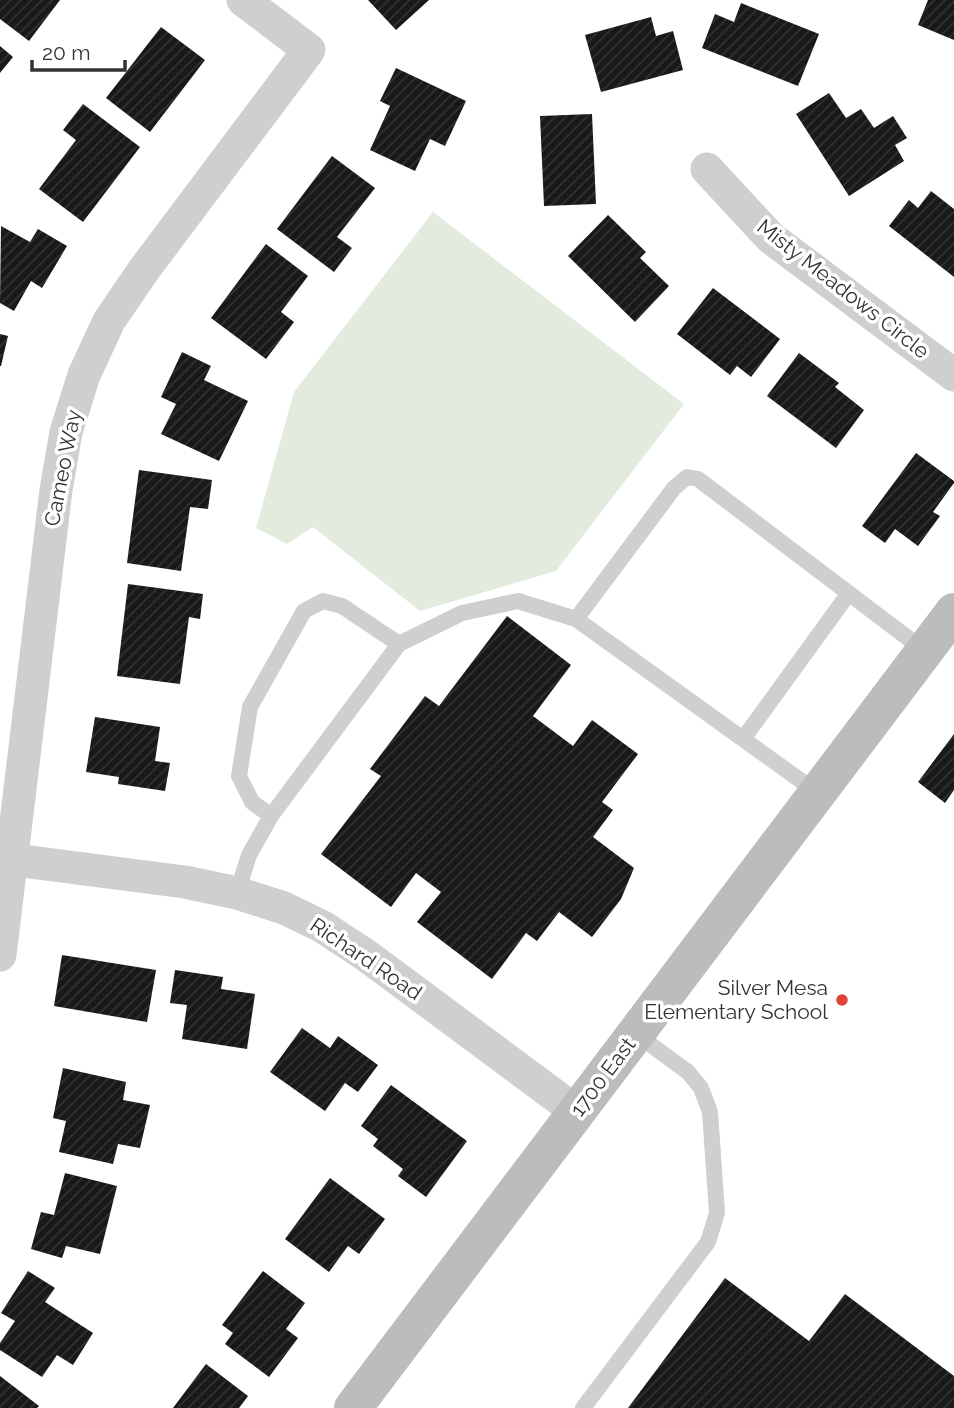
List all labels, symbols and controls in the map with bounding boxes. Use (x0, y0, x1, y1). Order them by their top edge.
scale bar (32, 28, 124, 72)
text: 20 m (42, 40, 90, 65)
street label: Misty Meadows Circle (752, 214, 934, 364)
street label: Cameo Way (39, 408, 86, 528)
street label: Richard Road (306, 912, 427, 1005)
place label: Silver Mesa Elementary School (644, 975, 828, 1024)
marker: Silver Mesa Elementary School (834, 992, 850, 1008)
street label: 1700 East (565, 1032, 640, 1121)

